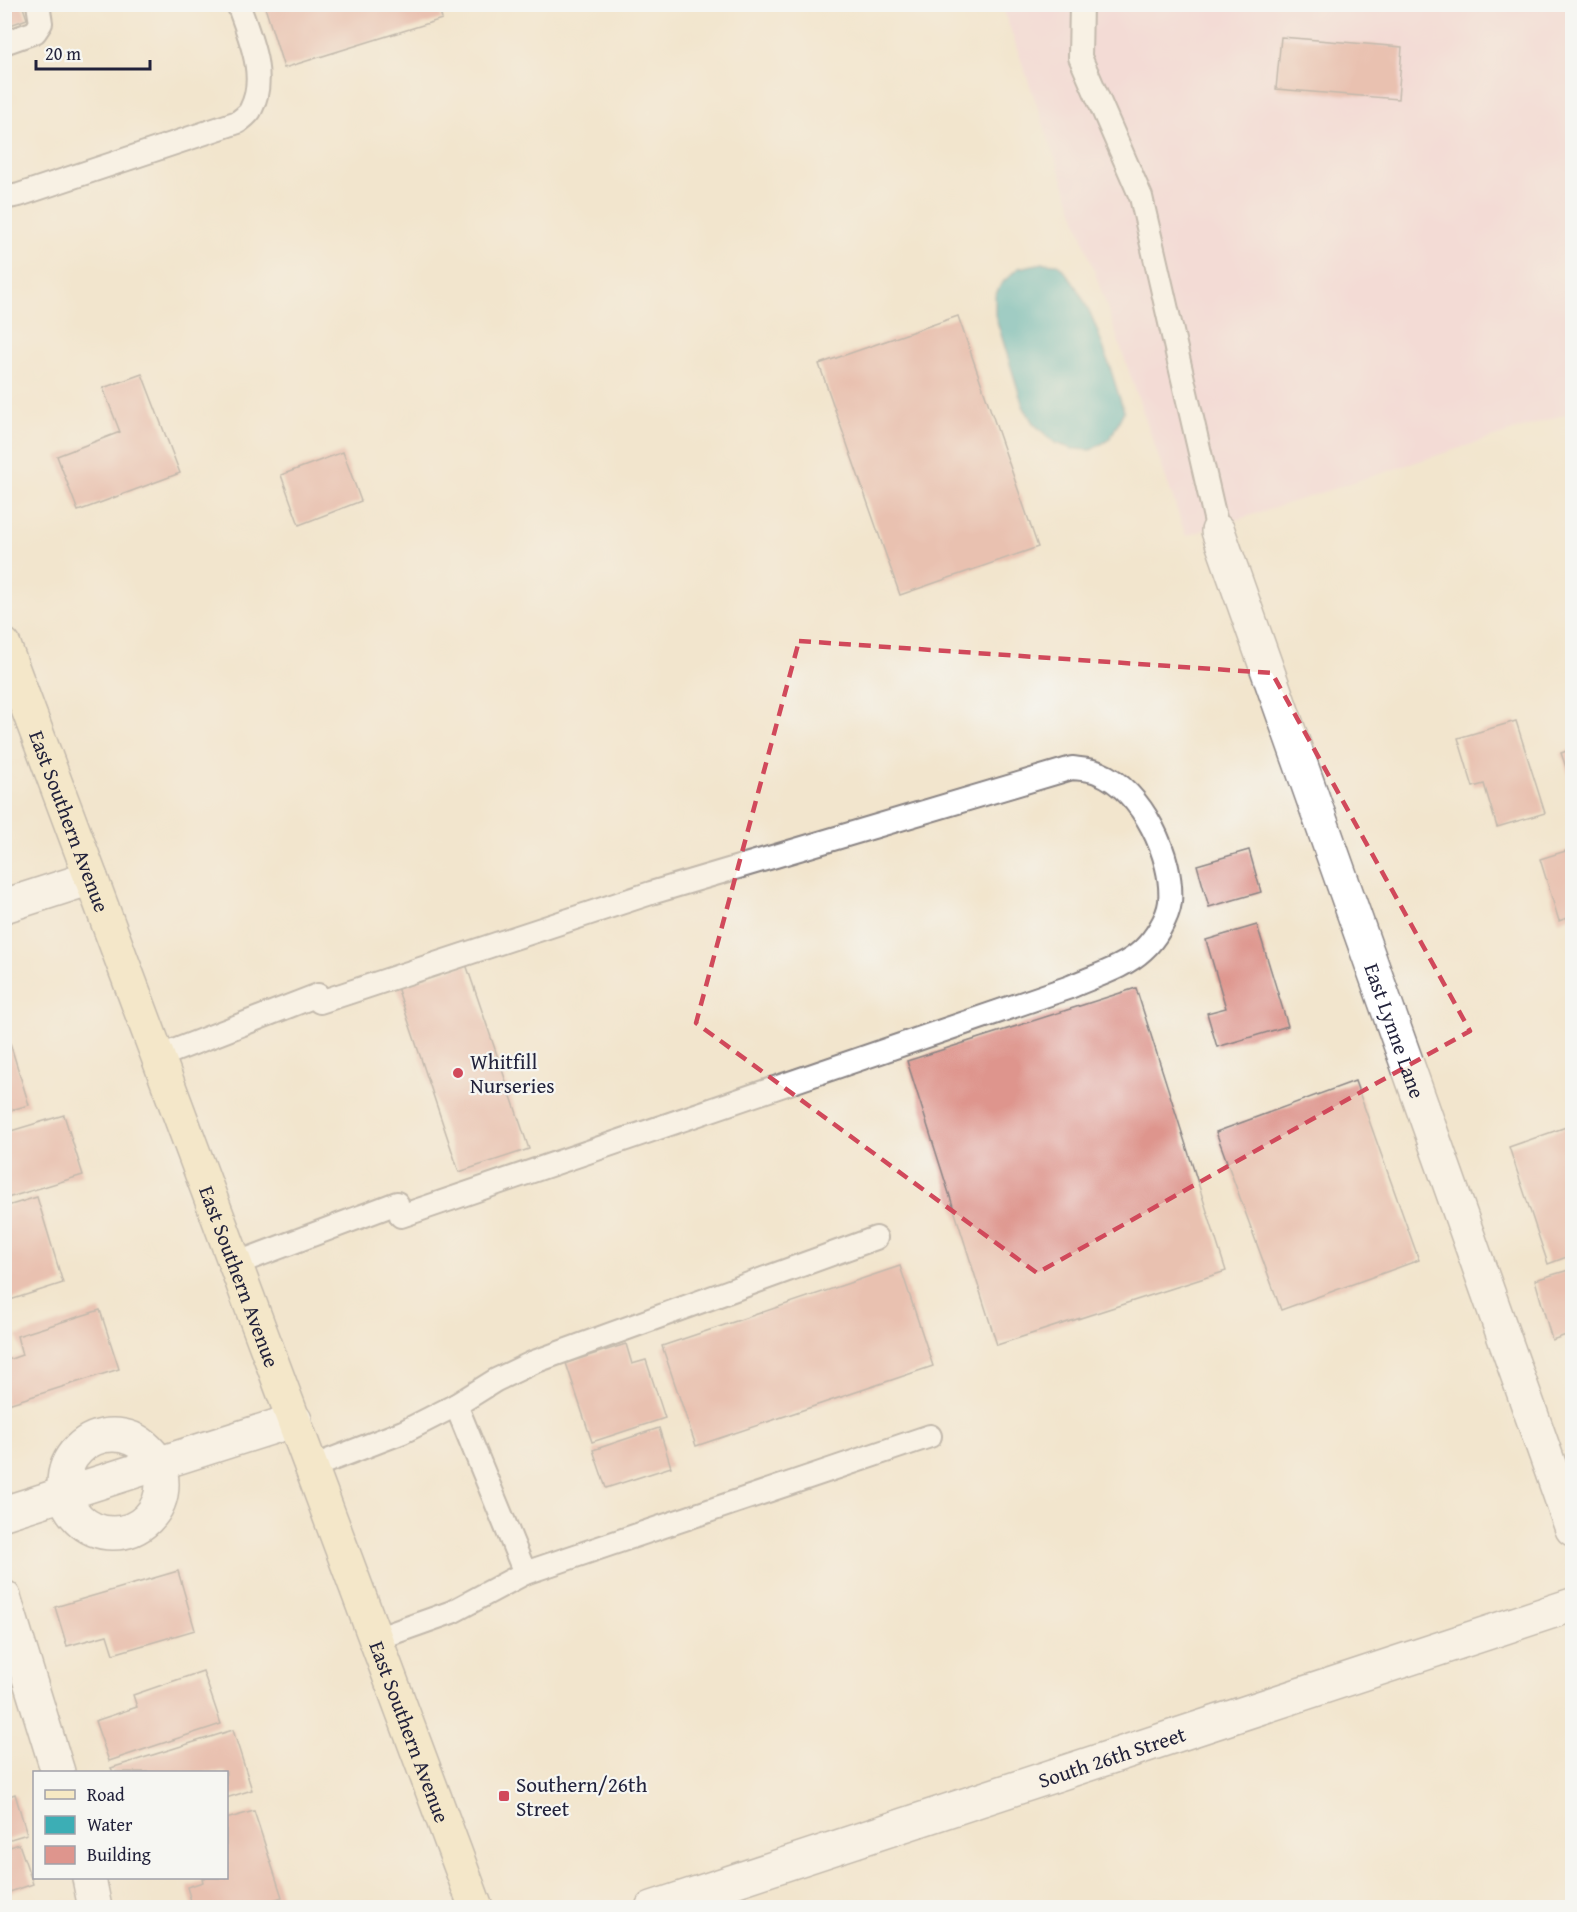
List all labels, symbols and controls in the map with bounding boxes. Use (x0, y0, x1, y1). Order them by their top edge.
scale bar (36, 33, 150, 71)
text: 20 m (45, 40, 81, 67)
street label: East Southern Avenue (22, 726, 118, 917)
street label: East Lynne Lane (1357, 959, 1433, 1103)
place label: Whitfill Nurseries (470, 1046, 555, 1101)
marker: Whitfill Nurseries (451, 1066, 465, 1080)
street label: East Southern Avenue (192, 1181, 288, 1372)
street label: East Southern Avenue (362, 1636, 458, 1827)
street label: South 26th Street (1034, 1718, 1190, 1795)
place label: Southern/26th Street (516, 1769, 647, 1824)
legend (33, 1771, 228, 1879)
text: Road (87, 1781, 125, 1808)
marker: Southern/26th Street (497, 1789, 511, 1803)
text: Water (87, 1811, 133, 1838)
text: Building (87, 1841, 151, 1868)

